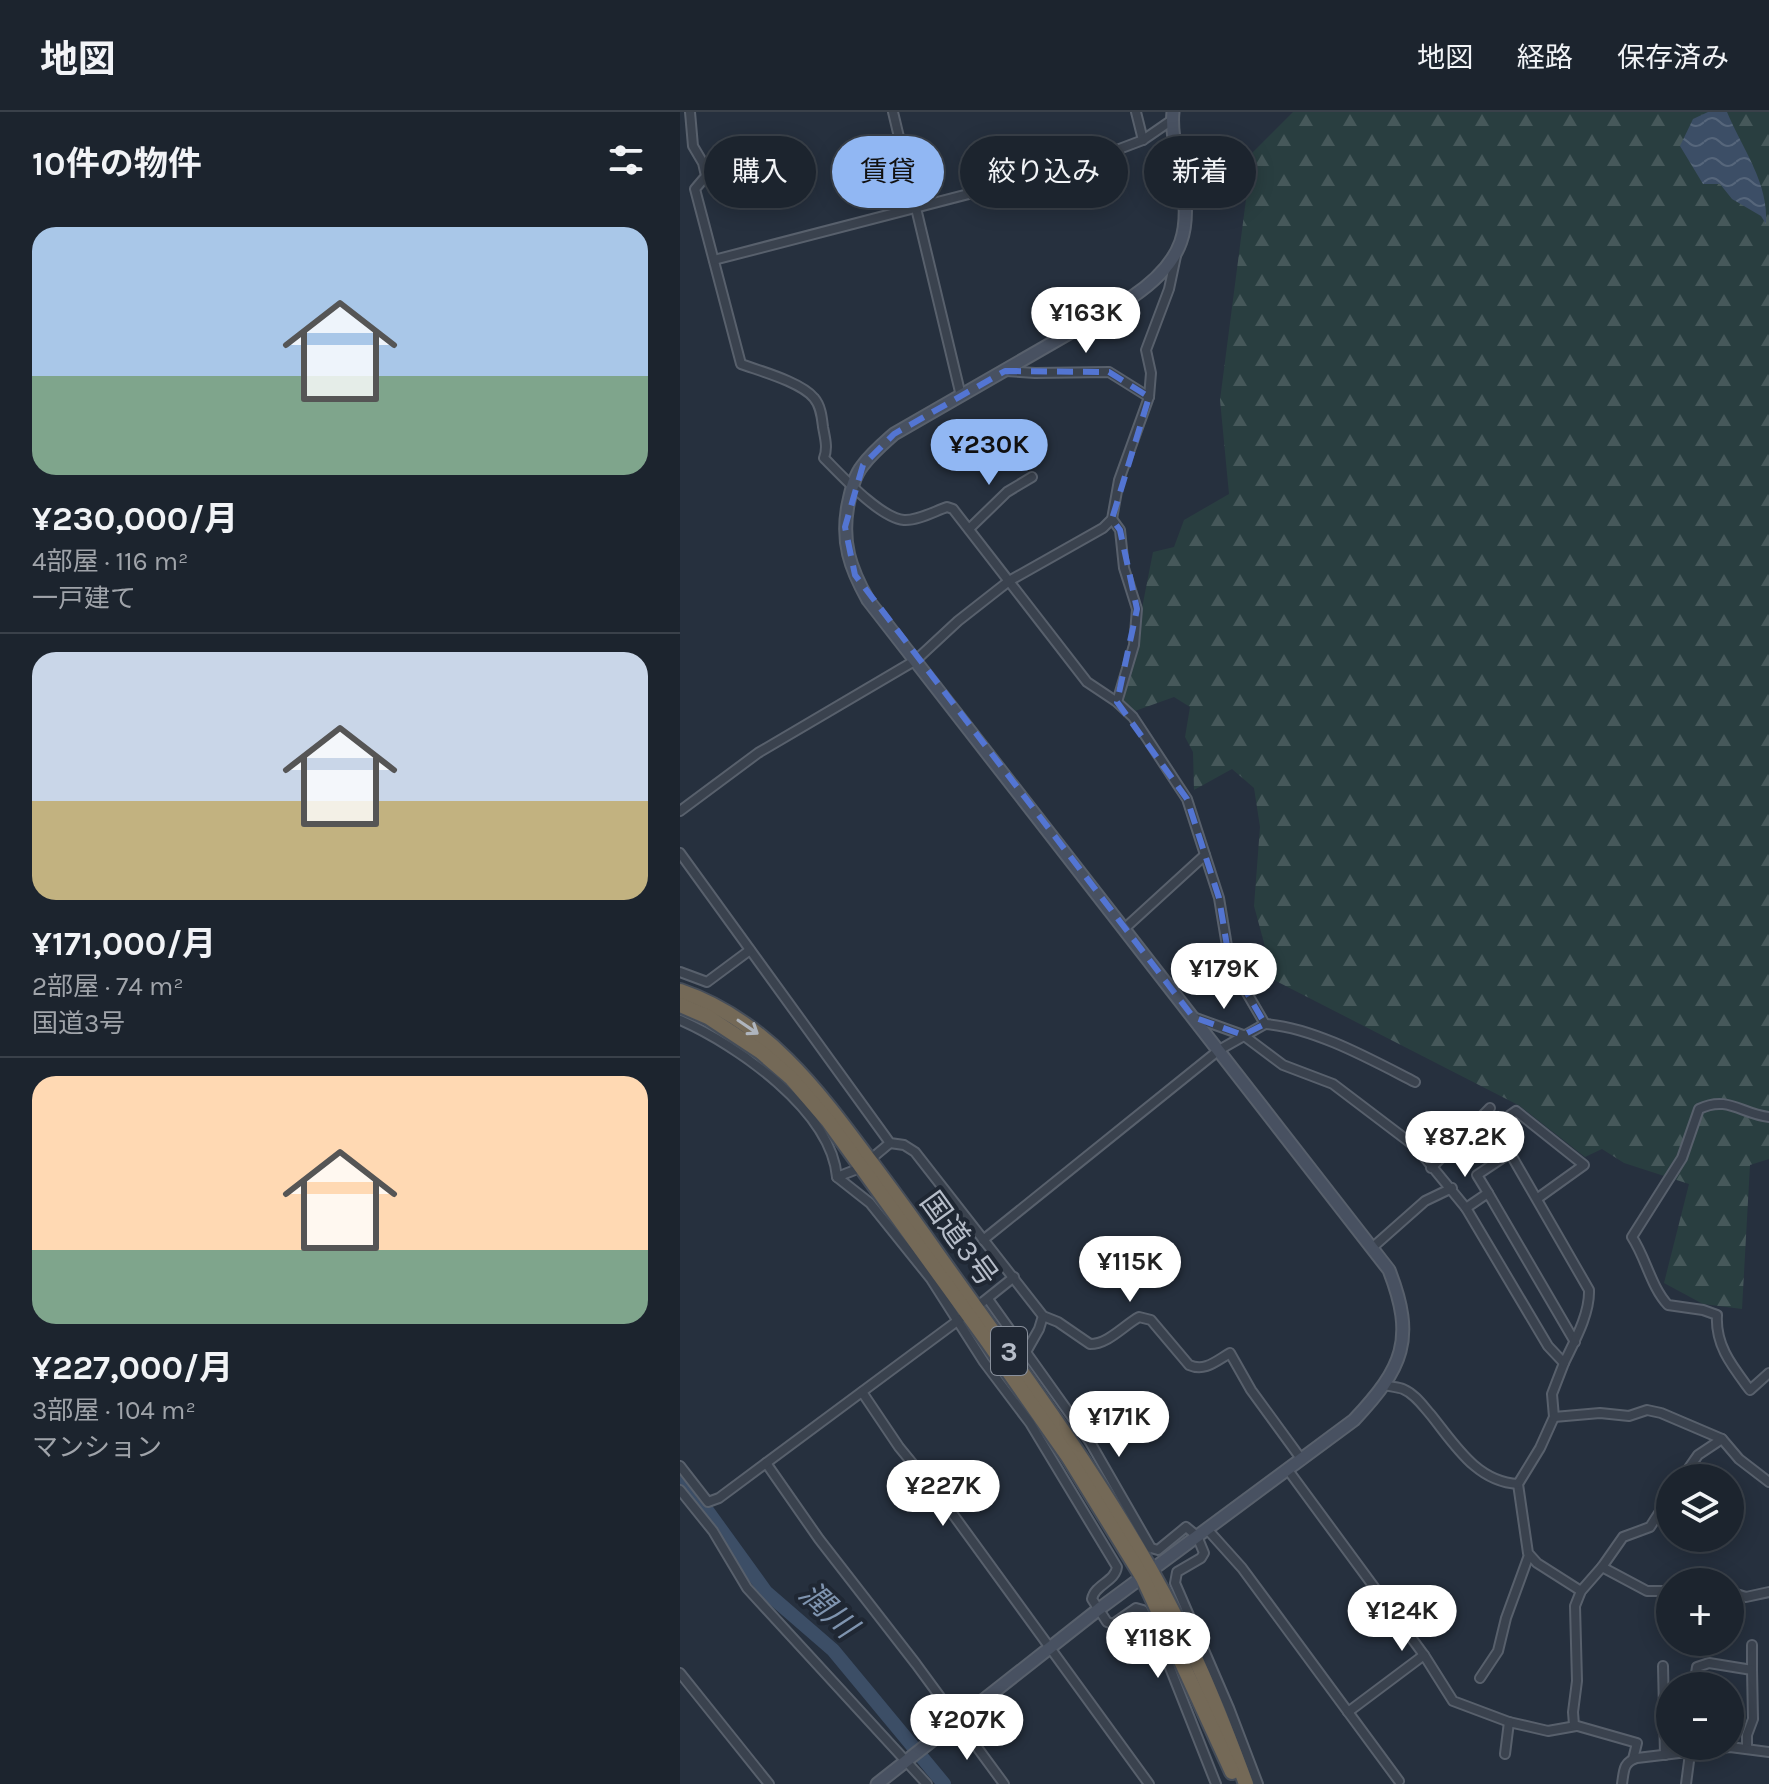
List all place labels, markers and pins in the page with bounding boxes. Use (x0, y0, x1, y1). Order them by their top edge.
pin: ¥163K (1030, 287, 1142, 355)
pin: ¥230K (933, 419, 1045, 487)
pin: ¥179K (1168, 943, 1280, 1011)
pin: ¥87.2K (1400, 1111, 1530, 1179)
pin: ¥115K (1074, 1236, 1186, 1304)
pin: ¥171K (1063, 1391, 1175, 1459)
pin: ¥227K (887, 1460, 999, 1528)
pin: ¥124K (1346, 1585, 1458, 1653)
pin: ¥118K (1102, 1612, 1214, 1680)
pin: ¥207K (911, 1694, 1023, 1762)

